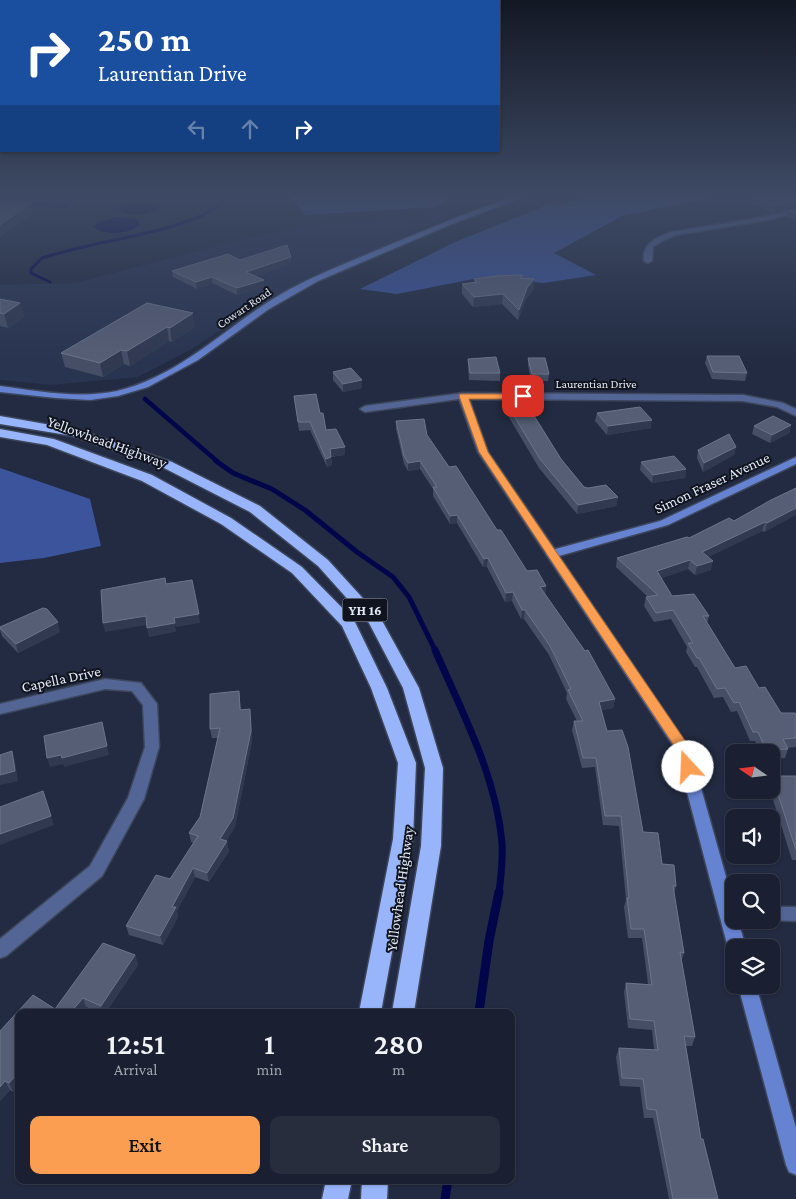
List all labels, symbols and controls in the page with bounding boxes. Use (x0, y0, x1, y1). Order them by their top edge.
icon: right (15, 20, 80, 85)
text: 250 m (98, 20, 191, 59)
text: Laurentian Drive (98, 61, 247, 86)
icon: left (183, 115, 211, 143)
icon: ahead (236, 115, 264, 143)
icon: right (289, 115, 317, 143)
street label: Cowart Road (214, 284, 274, 331)
pin (502, 375, 544, 417)
street label: Laurentian Drive (555, 377, 637, 391)
icon: arrive (509, 382, 537, 410)
street label: Yellowhead Highway (45, 413, 169, 472)
street label: Simon Fraser Avenue (652, 449, 773, 517)
road number: YH 16 (342, 598, 388, 622)
street label: Capella Drive (20, 663, 103, 696)
position arrow (661, 740, 713, 792)
north arrow (725, 744, 780, 799)
map controls (725, 744, 780, 994)
button: sound (725, 809, 780, 864)
street label: Yellowhead Highway (383, 825, 418, 953)
button: search (725, 874, 780, 929)
button: layers (725, 939, 780, 994)
text: 12:51 (107, 1027, 165, 1060)
text: 1 (264, 1027, 275, 1060)
text: 280 (374, 1027, 423, 1060)
text: Arrival (114, 1061, 158, 1078)
text: min (257, 1061, 282, 1078)
text: m (392, 1061, 405, 1078)
button: Exit (30, 1116, 260, 1174)
button: Share (270, 1116, 500, 1174)

